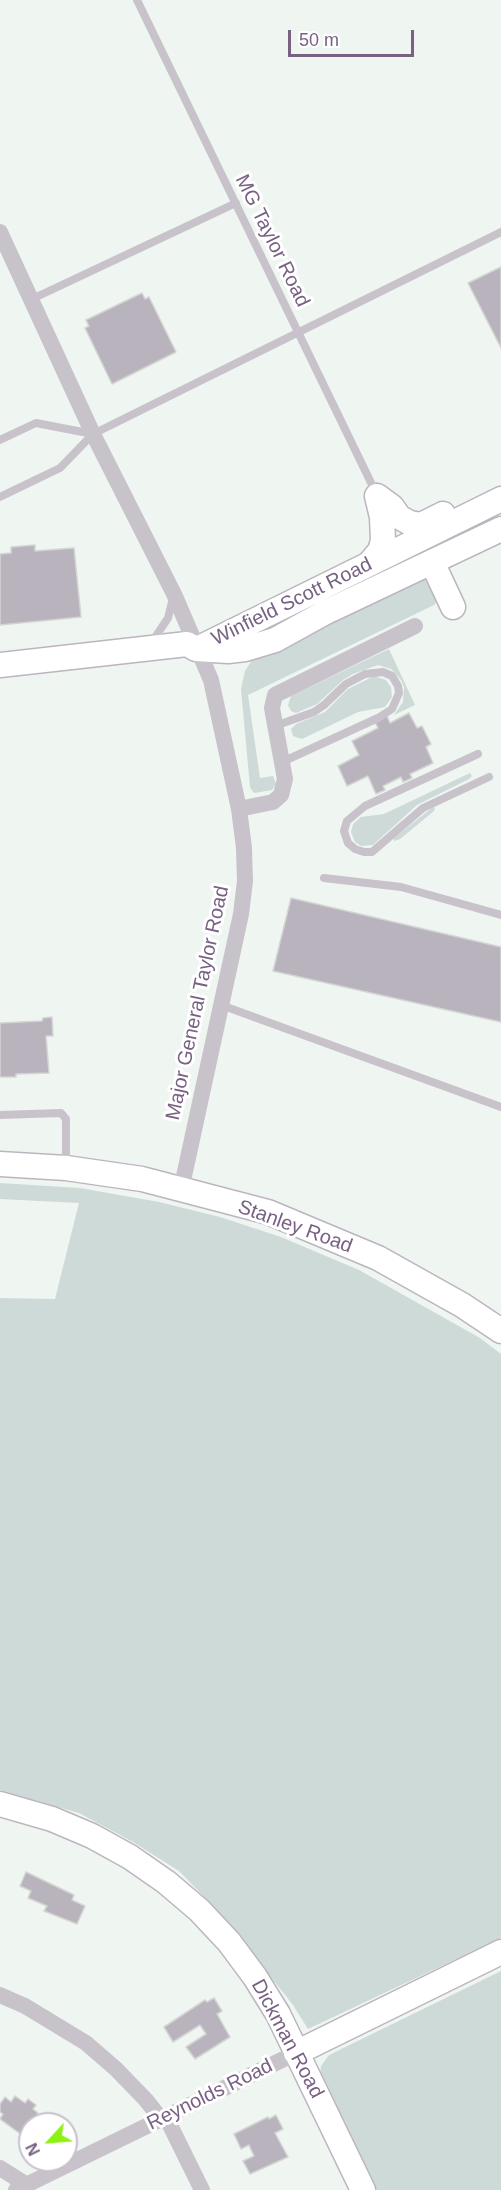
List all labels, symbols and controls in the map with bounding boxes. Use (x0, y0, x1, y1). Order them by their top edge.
scale bar (291, 18, 417, 56)
text: 50 m (299, 30, 339, 50)
street label: MG Taylor Road (230, 171, 314, 311)
street label: Winfield Scott Road (208, 553, 376, 651)
street label: Major General Taylor Road (161, 884, 235, 1122)
street label: Stanley Road (234, 1195, 356, 1259)
street label: Dickman Road (246, 1975, 328, 2103)
street label: Reynolds Road (143, 2054, 277, 2136)
north arrow (18, 2112, 78, 2172)
text: N (23, 2140, 43, 2158)

